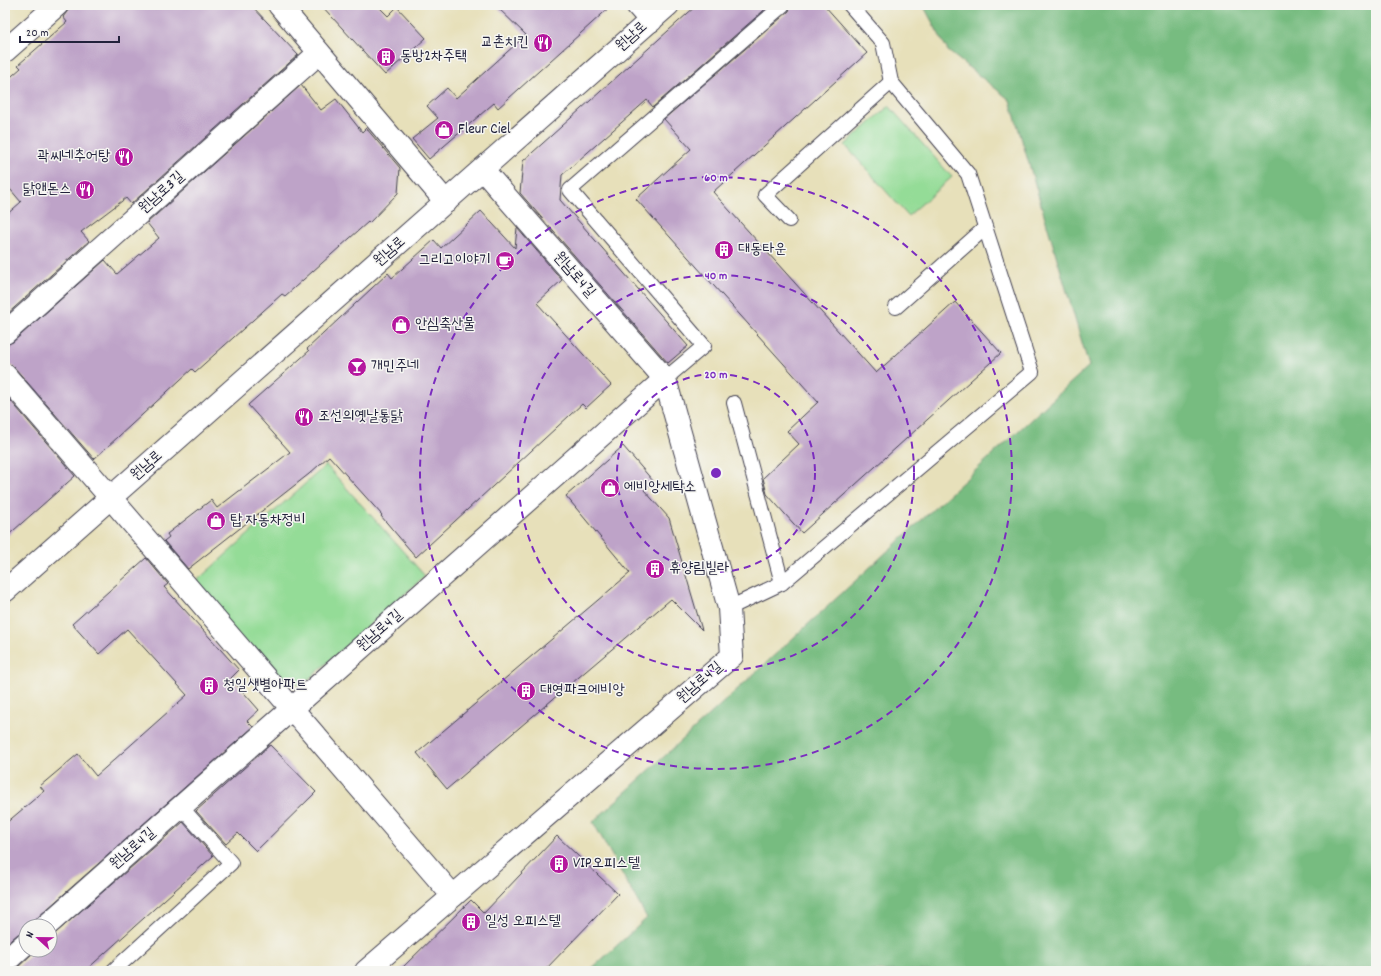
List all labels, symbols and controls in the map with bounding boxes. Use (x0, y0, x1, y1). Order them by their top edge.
street label: 원남로 (611, 17, 653, 57)
scale bar (20, 18, 119, 44)
text: 20 m (26, 25, 49, 42)
place label: 교촌치킨 (481, 32, 529, 54)
restaurant icon: 교촌치킨 (532, 32, 554, 54)
building icon: 동방2차주택 (375, 46, 397, 68)
place label: 동방2차주택 (400, 46, 467, 68)
shop icon: Fleur Ciel (433, 119, 455, 141)
place label: Fleur Ciel (458, 119, 511, 141)
place label: 곽씨네추어탕 (38, 146, 111, 168)
restaurant icon: 곽씨네추어탕 (113, 146, 135, 168)
street label: 원남로3길 (134, 166, 190, 220)
text: 60 m (704, 170, 728, 187)
place label: 닭앤돈스 (23, 179, 71, 201)
restaurant icon: 닭앤돈스 (74, 179, 96, 201)
street label: 원남로 (369, 232, 411, 272)
building icon: 대동타운 (713, 239, 735, 261)
place label: 대동타운 (738, 239, 786, 261)
street label: 원남로4길 (548, 247, 600, 303)
place label: 그리고이야기 (419, 250, 491, 272)
cafe icon: 그리고이야기 (494, 250, 516, 272)
text: 40 m (705, 268, 727, 285)
shop icon: 안심축산물 (390, 314, 412, 336)
place label: 안심축산물 (415, 314, 475, 336)
bar icon: 개민주네 (346, 356, 368, 378)
place label: 개민주네 (371, 356, 419, 378)
text: 20 m (705, 367, 727, 384)
restaurant icon: 조선의옛날통닭 (293, 406, 315, 428)
place label: 조선의옛날통닭 (318, 406, 403, 428)
street label: 원남로 (126, 446, 168, 486)
centre of rings (709, 466, 723, 480)
shop icon: 에비앙세탁소 (599, 477, 621, 499)
place label: 에비앙세탁소 (624, 477, 696, 499)
shop icon: 탑 자동차정비 (205, 510, 227, 532)
place label: 탑 자동차정비 (230, 510, 306, 532)
building icon: 휴양림빌라 (644, 558, 666, 580)
place label: 휴양림빌라 (669, 558, 729, 580)
street label: 원남로4길 (352, 605, 408, 657)
street label: 원남로4길 (672, 657, 728, 709)
building icon: 청일샛별아파트 (198, 675, 220, 697)
place label: 청일샛별아파트 (223, 675, 308, 697)
building icon: 대영파크에비앙 (515, 680, 537, 702)
place label: 대영파크에비앙 (540, 680, 625, 702)
street label: 원남로4길 (105, 823, 161, 875)
building icon: VIP오피스텔 (548, 853, 570, 875)
place label: VIP오피스텔 (573, 853, 640, 875)
building icon: 일성 오피스텔 (460, 911, 482, 933)
place label: 일성 오피스텔 (485, 911, 561, 933)
north arrow (18, 918, 58, 958)
text: N (22, 929, 39, 941)

